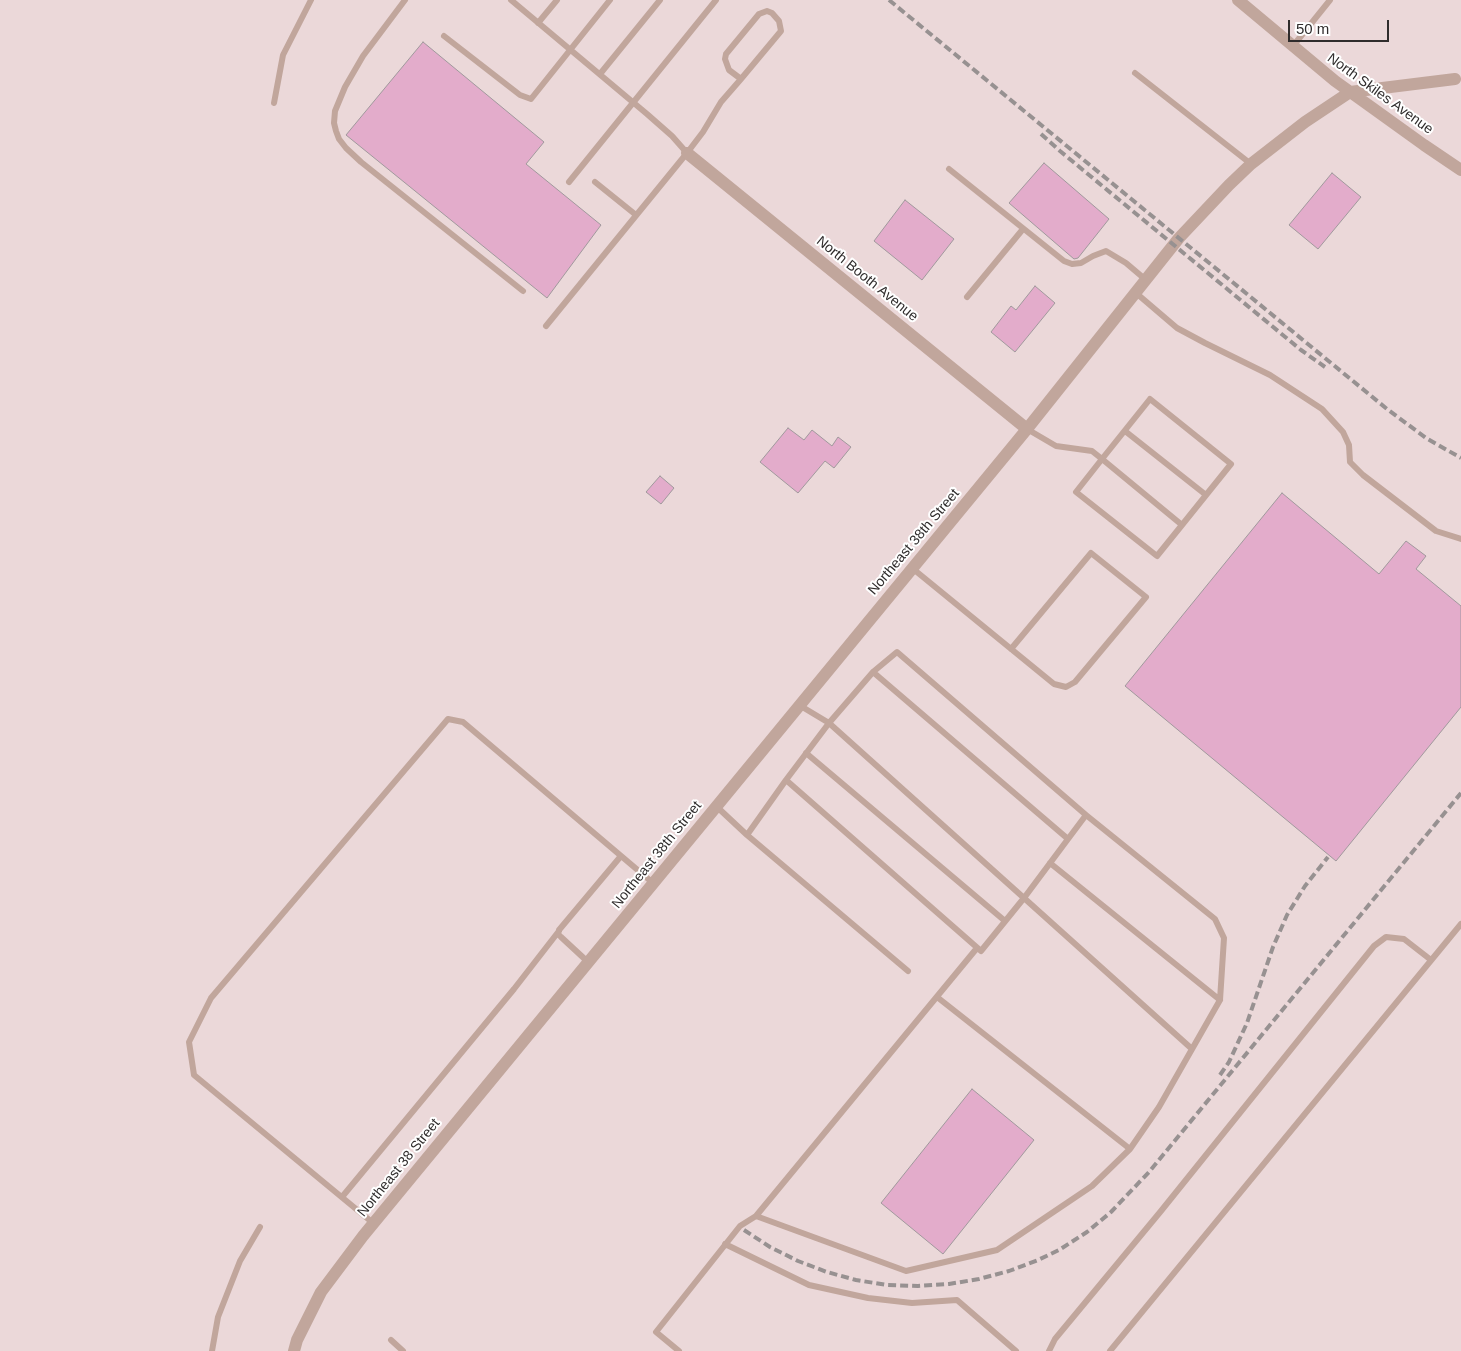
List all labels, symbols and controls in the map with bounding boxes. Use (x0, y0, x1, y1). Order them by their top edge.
scale bar (1291, 10, 1392, 42)
text: 50 m (1296, 20, 1329, 37)
street label: North Skiles Avenue (1324, 50, 1436, 138)
street label: North Booth Avenue (813, 233, 921, 325)
street label: Northeast 38th Street (865, 486, 963, 598)
street label: Northeast 38th Street (609, 798, 705, 912)
street label: Northeast 38 Street (354, 1116, 444, 1220)

